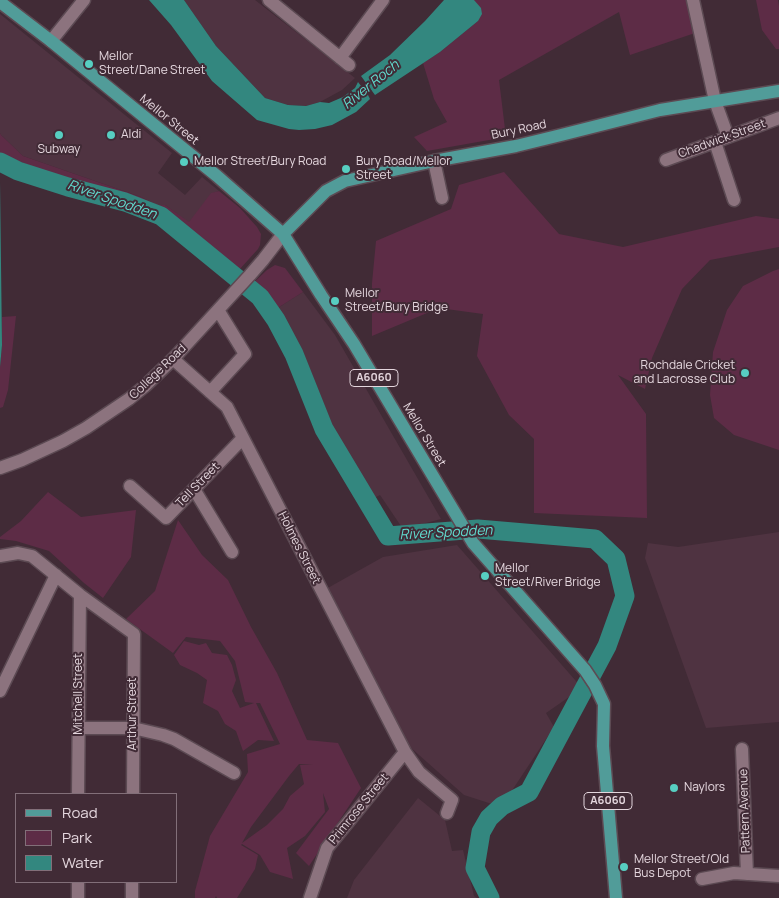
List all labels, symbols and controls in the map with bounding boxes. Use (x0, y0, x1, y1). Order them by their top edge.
place label: Mellor Street/Dane Street (99, 50, 205, 78)
water label: River Roch (339, 57, 403, 113)
marker: Mellor Street/Dane Street (83, 58, 95, 70)
street label: Mellor Street (137, 92, 201, 148)
street label: Bury Road (490, 117, 548, 143)
street label: Chadwick Street (676, 117, 768, 161)
place label: Aldi (121, 128, 141, 142)
marker: Subway (53, 129, 65, 141)
marker: Aldi (105, 129, 117, 141)
place label: Subway (38, 143, 80, 157)
place label: Mellor Street/Bury Road (194, 155, 326, 169)
place label: Bury Road/Mellor Street (356, 155, 451, 183)
marker: Mellor Street/Bury Road (178, 156, 190, 168)
marker: Bury Road/Mellor Street (340, 163, 352, 175)
water label: River Spodden (65, 177, 159, 223)
place label: Mellor Street/Bury Bridge (345, 287, 448, 315)
marker: Mellor Street/Bury Bridge (329, 295, 341, 307)
street label: College Road (127, 341, 189, 403)
place label: Rochdale Cricket and Lacrosse Club (633, 359, 735, 387)
marker: Rochdale Cricket and Lacrosse Club (739, 367, 751, 379)
road number: A6060 (350, 369, 398, 386)
street label: Mellor Street (399, 401, 449, 469)
street label: Tell Street (173, 460, 223, 510)
street label: Holmes Street (275, 509, 323, 587)
water label: River Spodden (399, 522, 493, 544)
place label: Mellor Street/River Bridge (495, 562, 601, 590)
marker: Mellor Street/River Bridge (479, 570, 491, 582)
street label: Mitchell Street (72, 653, 86, 735)
street label: Arthur Street (126, 678, 140, 750)
street label: Pattern Avenue (736, 769, 754, 853)
street label: Primrose Street (326, 771, 392, 847)
place label: Naylors (684, 781, 725, 795)
marker: Naylors (668, 782, 680, 794)
road number: A6060 (584, 792, 632, 809)
legend (15, 793, 178, 883)
text: Road (62, 802, 98, 823)
text: Park (62, 827, 92, 848)
text: Water (62, 852, 104, 873)
place label: Mellor Street/Old Bus Depot (634, 853, 729, 881)
marker: Mellor Street/Old Bus Depot (618, 861, 630, 873)

